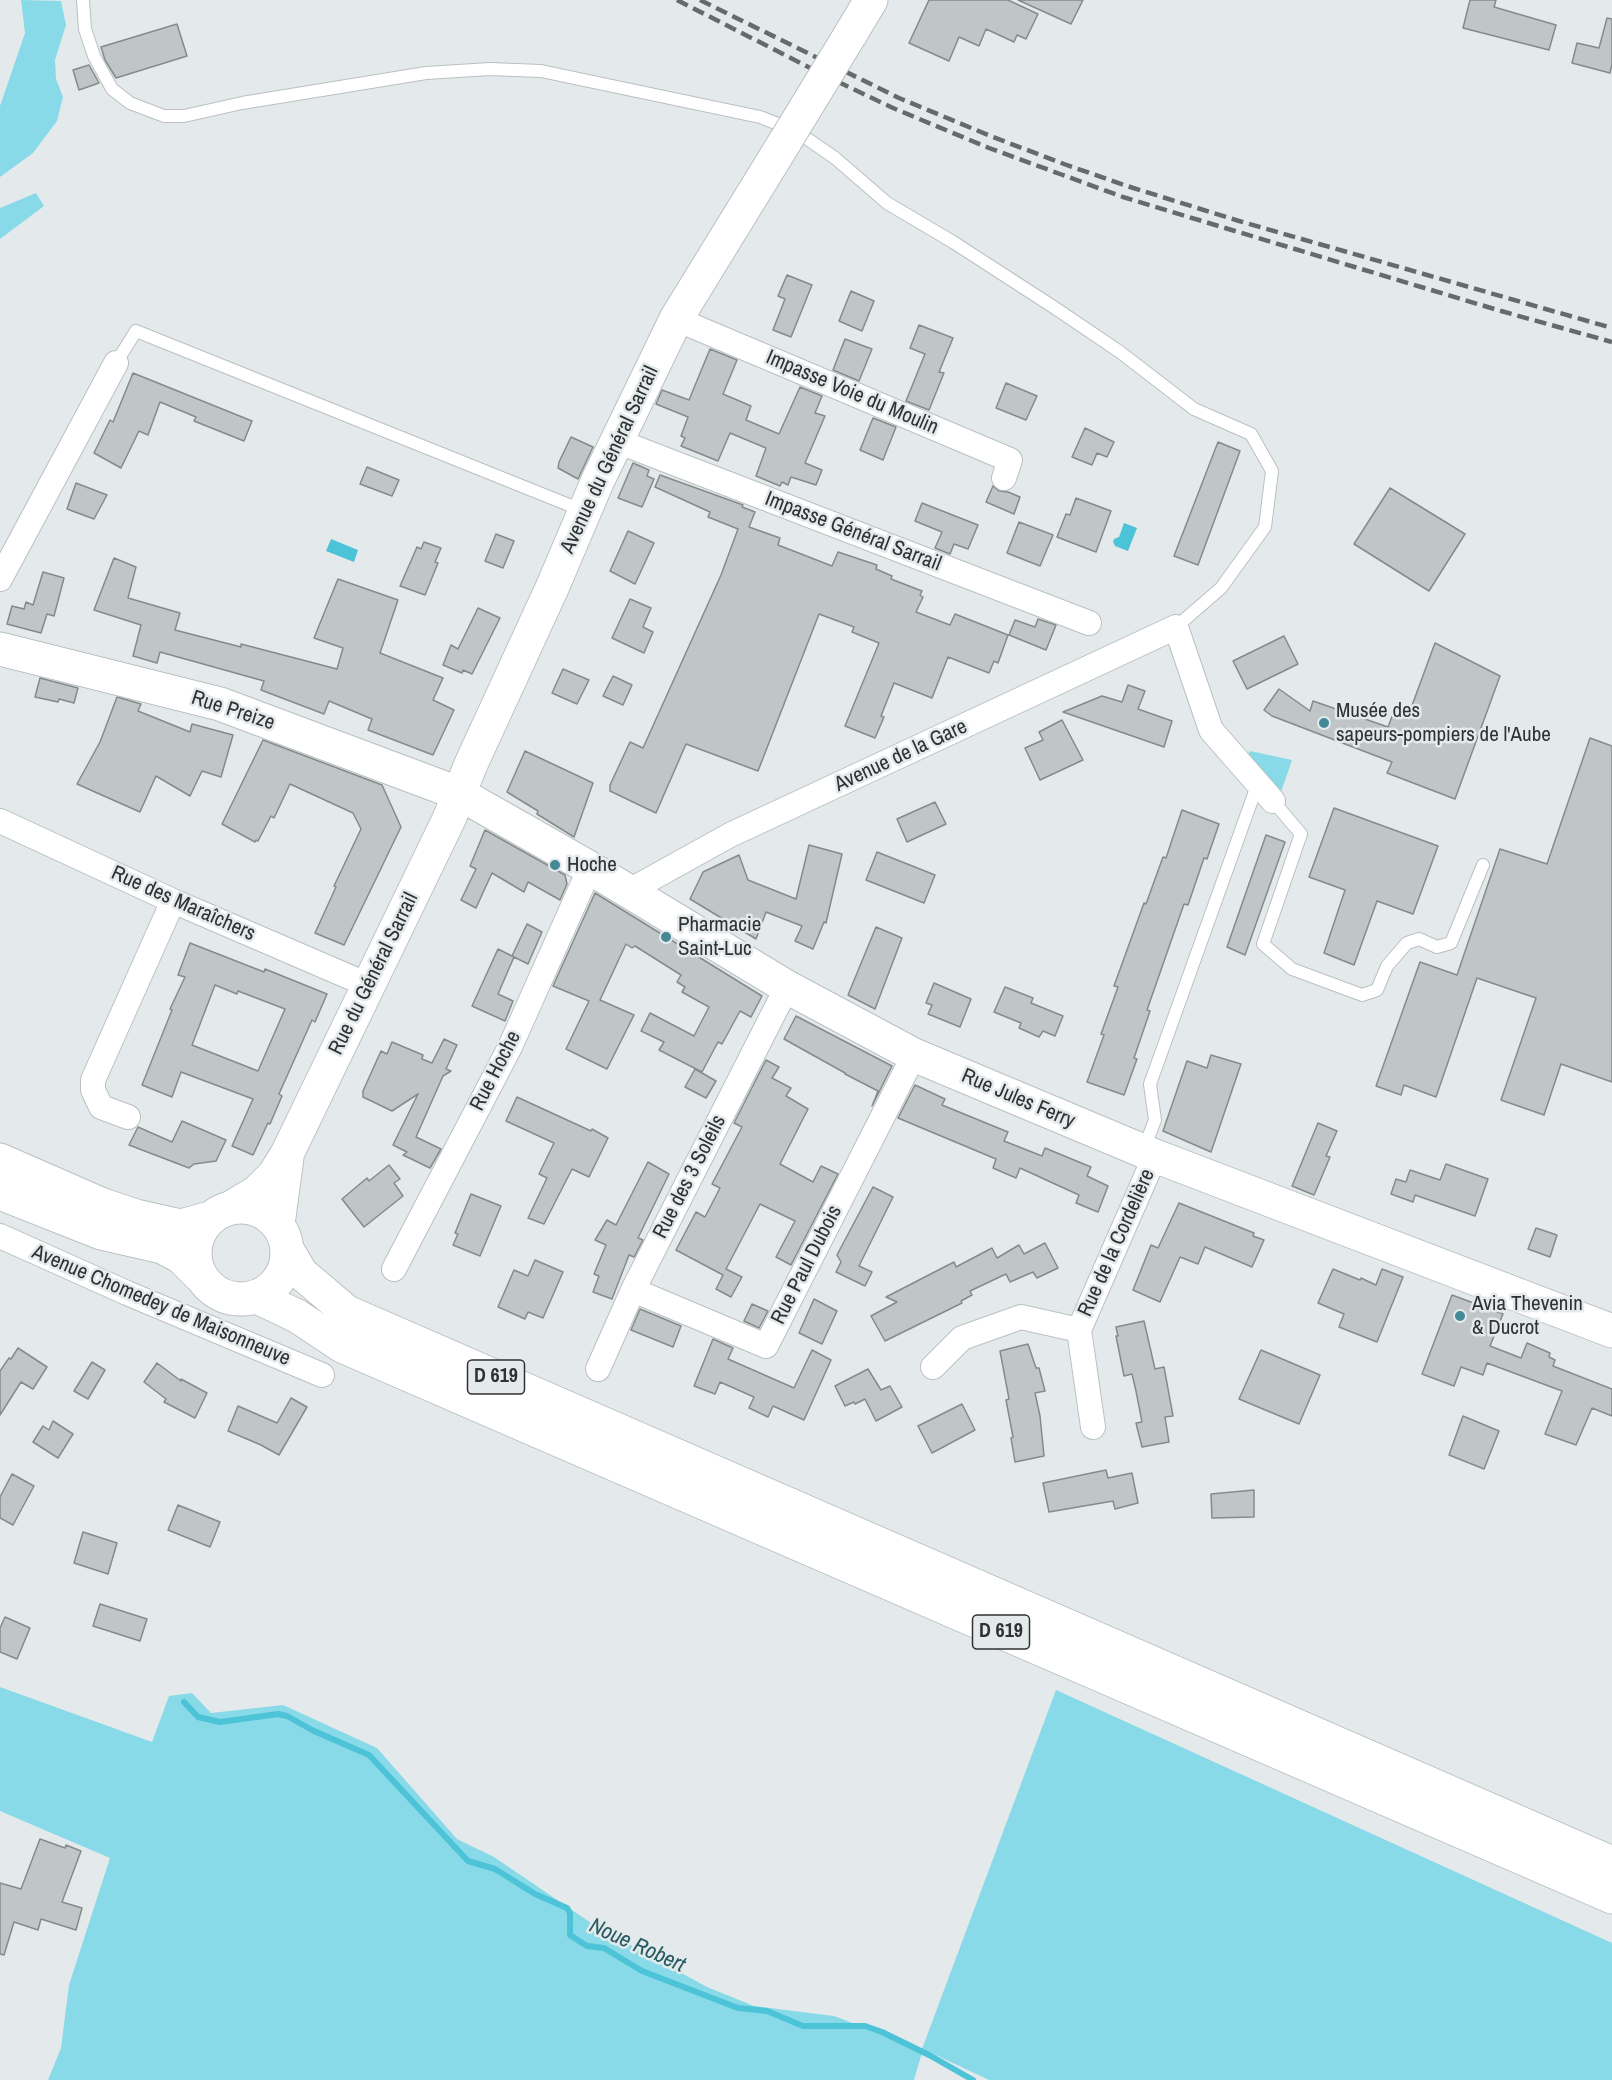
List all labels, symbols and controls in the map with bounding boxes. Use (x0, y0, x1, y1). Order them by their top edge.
street label: Impasse Voie du Moulin (762, 345, 942, 441)
street label: Avenue du Général Sarrail (556, 362, 664, 558)
street label: Impasse Général Sarrail (761, 487, 945, 577)
street label: Rue Preize (188, 686, 278, 736)
place label: Musée des sapeurs-pompiers de l'Aube (1336, 698, 1551, 748)
street label: Avenue de la Gare (831, 714, 971, 798)
marker: Musée des sapeurs-pompiers de l'Aube (1317, 716, 1331, 730)
place label: Hoche (567, 852, 617, 878)
marker: Hoche (548, 858, 562, 872)
street label: Rue des Maraîchers (107, 861, 259, 947)
street label: Rue du Général Sarrail (324, 889, 424, 1059)
place label: Pharmacie Saint-Luc (678, 912, 761, 962)
marker: Pharmacie Saint-Luc (659, 930, 673, 944)
street label: Rue Hoche (465, 1027, 527, 1115)
street label: Rue Jules Ferry (958, 1064, 1078, 1134)
street label: Rue des 3 Soleils (648, 1111, 732, 1243)
street label: Rue de la Cordelière (1073, 1165, 1161, 1321)
street label: Rue Paul Dubois (766, 1201, 848, 1329)
street label: Avenue Chomedey de Maisonneuve (28, 1240, 294, 1372)
place label: Avia Thevenin & Ducrot (1472, 1291, 1583, 1341)
marker: Avia Thevenin & Ducrot (1453, 1309, 1467, 1323)
road number: D 619 (468, 1360, 524, 1394)
road number: D 619 (972, 1615, 1030, 1649)
water label: Noue Robert (585, 1913, 689, 1979)

